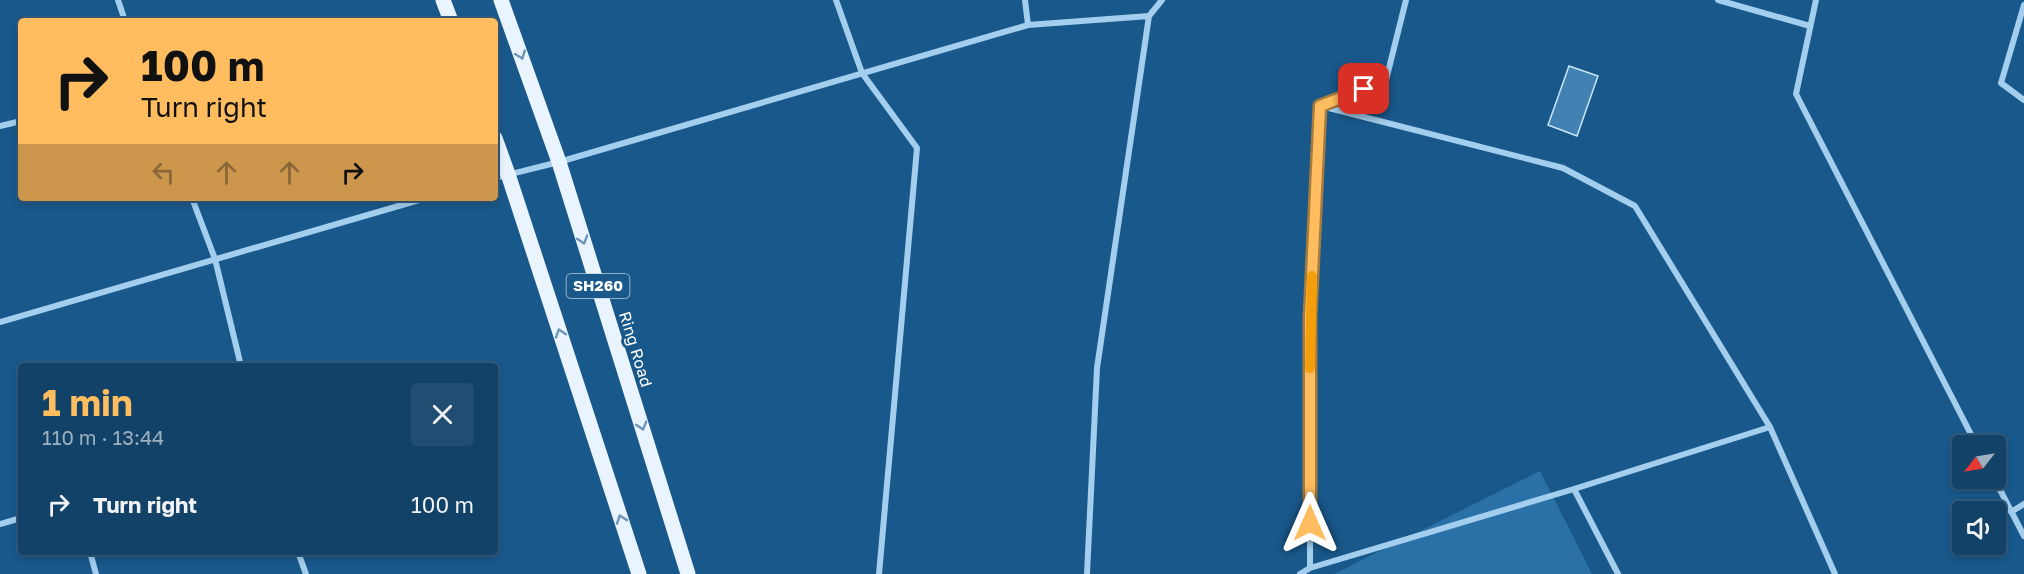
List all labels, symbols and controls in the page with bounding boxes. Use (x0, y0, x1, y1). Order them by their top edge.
text: 100 m (141, 40, 264, 90)
icon: right (42, 42, 120, 120)
one-way arrow (513, 49, 526, 60)
pin (1338, 63, 1389, 114)
icon: arrive (1347, 72, 1380, 105)
text: Turn right (141, 91, 267, 123)
icon: left (147, 156, 180, 189)
icon: ahead (210, 156, 243, 189)
icon: ahead (273, 156, 306, 189)
icon: right (336, 156, 369, 189)
one-way arrow (576, 234, 588, 245)
road number: SH260 (566, 274, 630, 298)
street label: Ring Road (615, 309, 657, 389)
one-way arrow (555, 328, 567, 339)
text: 1 min (42, 381, 133, 424)
button: close (411, 383, 474, 446)
one-way arrow (634, 420, 647, 431)
text: 110 m · 13:44 (42, 425, 164, 449)
north arrow (1952, 435, 2006, 489)
map controls (1952, 435, 2006, 555)
icon: right (42, 488, 75, 521)
text: Turn right (93, 491, 197, 518)
text: 100 m (411, 491, 474, 518)
position arrow (1278, 491, 1342, 555)
button: sound (1952, 501, 2006, 555)
one-way arrow (615, 514, 628, 525)

